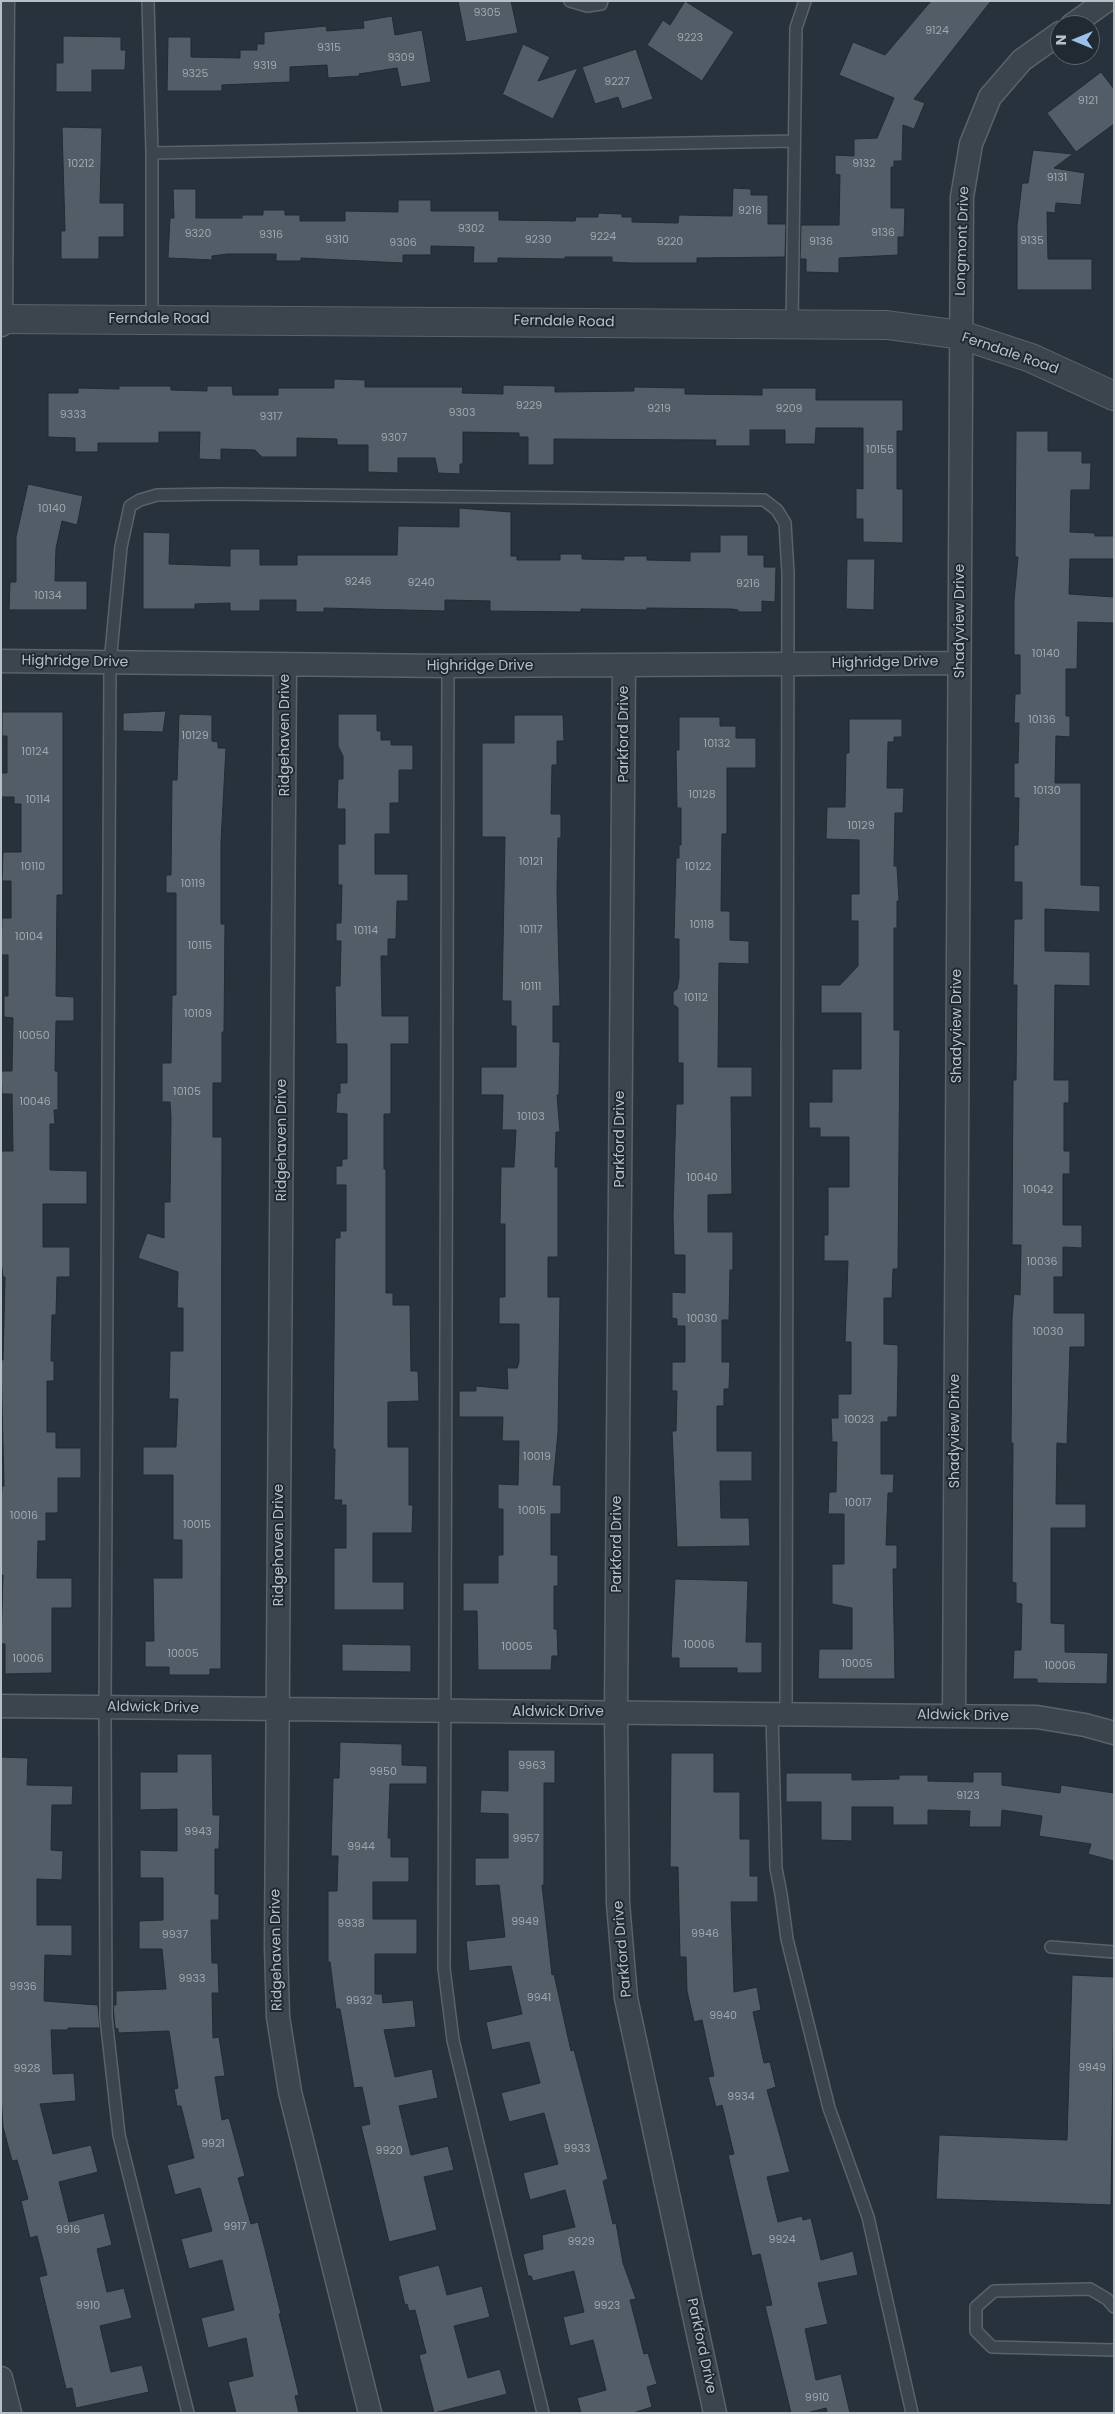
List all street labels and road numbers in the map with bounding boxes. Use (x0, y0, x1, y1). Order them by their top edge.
street label: Longmont Drive (953, 186, 973, 296)
street label: Ferndale Road (108, 311, 210, 327)
street label: Ferndale Road (513, 313, 615, 331)
street label: Ferndale Road (959, 330, 1061, 378)
street label: Shadyview Drive (952, 564, 968, 678)
street label: Highridge Drive (22, 653, 128, 671)
street label: Highridge Drive (832, 654, 938, 672)
street label: Highridge Drive (427, 658, 533, 674)
street label: Ridgehaven Drive (277, 674, 293, 796)
street label: Parkford Drive (616, 685, 632, 783)
street label: Shadyview Drive (949, 969, 965, 1083)
street label: Ridgehaven Drive (274, 1079, 290, 1201)
street label: Parkford Drive (612, 1090, 628, 1188)
street label: Shadyview Drive (947, 1374, 963, 1488)
street label: Ridgehaven Drive (271, 1484, 287, 1606)
street label: Parkford Drive (609, 1495, 625, 1593)
street label: Aldwick Drive (107, 1699, 199, 1717)
street label: Aldwick Drive (512, 1704, 604, 1720)
street label: Aldwick Drive (917, 1707, 1009, 1725)
street label: Ridgehaven Drive (268, 1889, 286, 2011)
street label: Parkford Drive (610, 1900, 636, 1998)
street label: Parkford Drive (683, 2297, 719, 2395)

